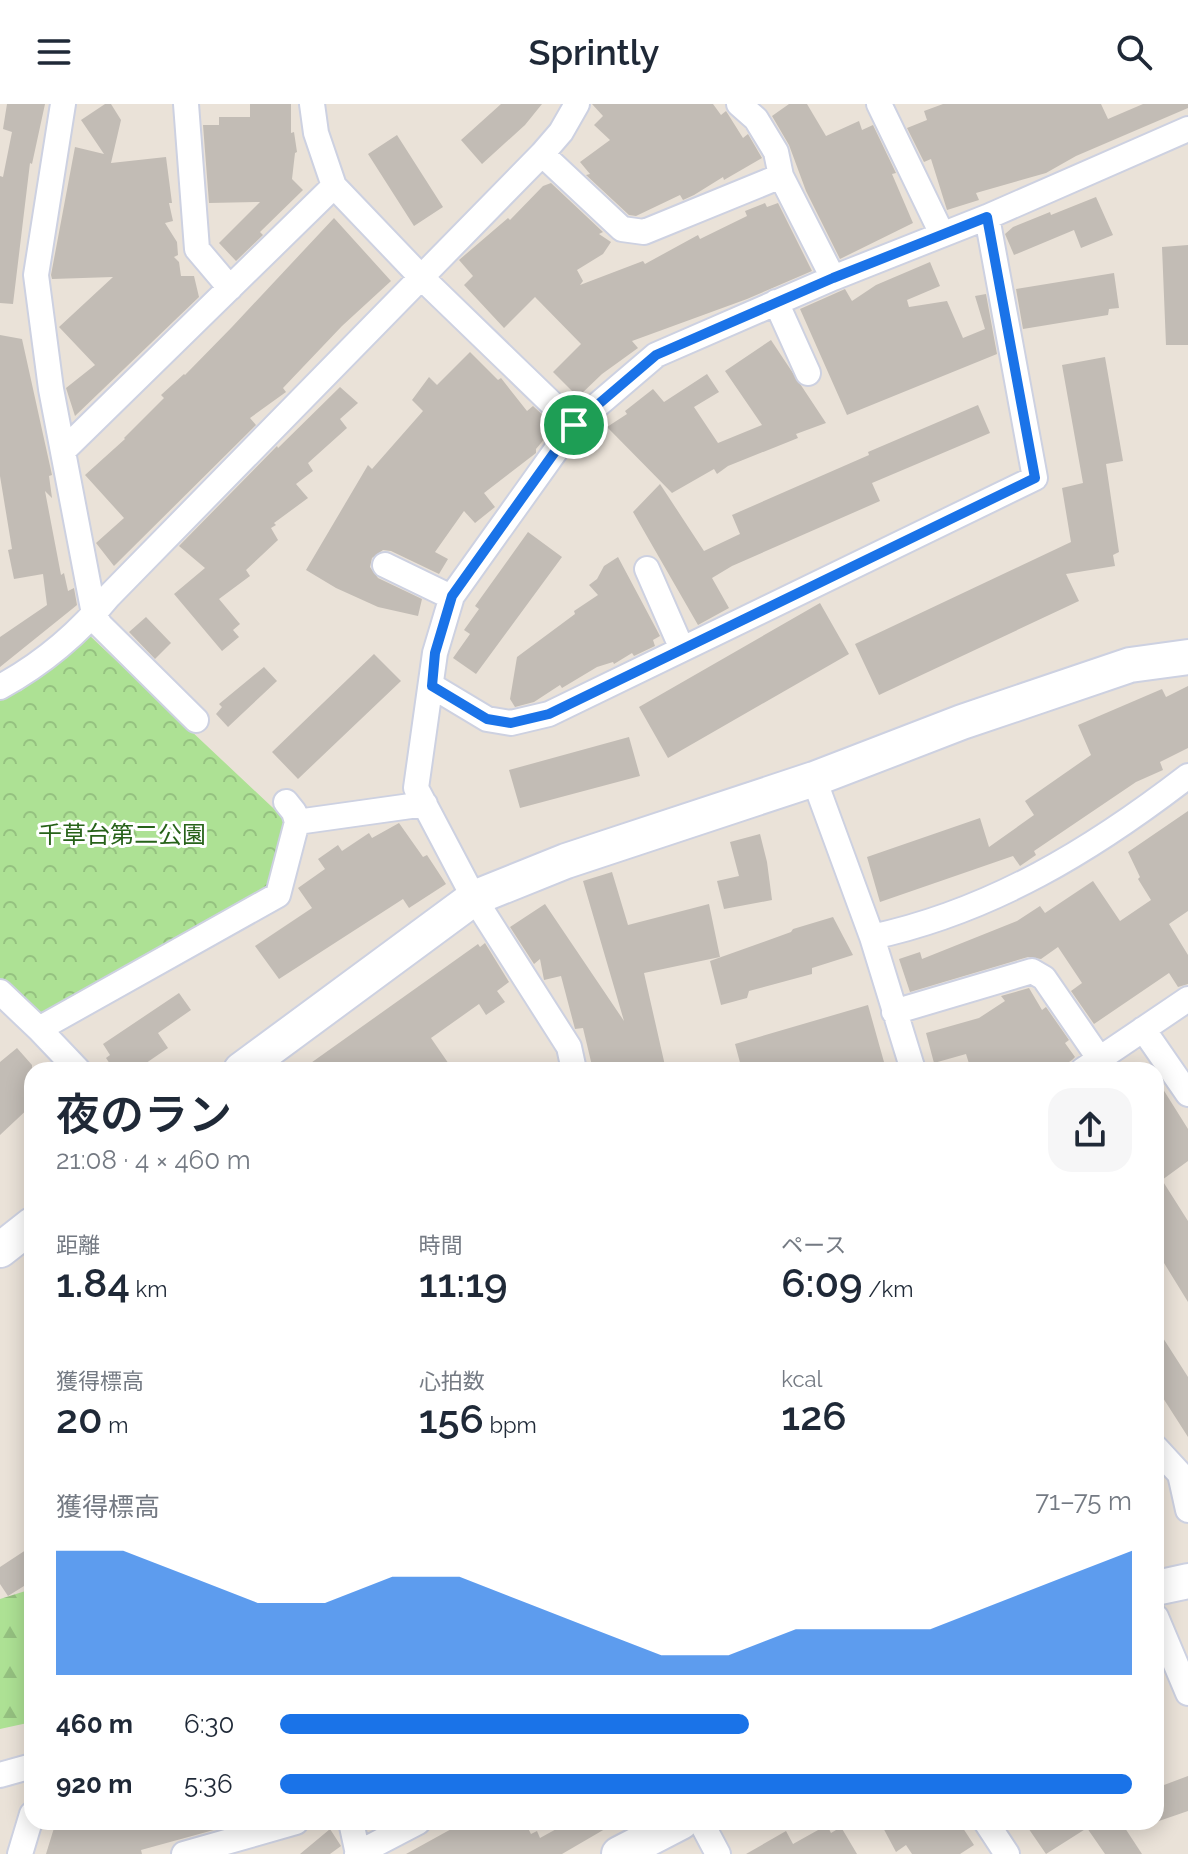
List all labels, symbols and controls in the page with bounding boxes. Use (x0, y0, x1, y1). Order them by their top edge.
icon: menu (32, 30, 76, 74)
icon: search (1112, 30, 1156, 74)
text: Sprintly (528, 31, 660, 73)
pin (540, 391, 608, 459)
icon: arrive (552, 403, 596, 447)
park label: 千草台第二公園 (38, 820, 206, 849)
button: share (1048, 1088, 1132, 1172)
text: 夜のラン (56, 1089, 232, 1140)
text: 21:08 · 4 × 460 m (56, 1145, 251, 1175)
text: 距離 (56, 1232, 100, 1258)
text: 時間 (419, 1232, 463, 1258)
text: ペース (781, 1232, 846, 1258)
text: 1.84 (56, 1259, 130, 1306)
text: 11:19 (419, 1259, 508, 1306)
text: 6:09 (781, 1259, 863, 1306)
text: km (130, 1276, 167, 1302)
text: /km (863, 1276, 913, 1302)
text: kcal (781, 1366, 822, 1392)
text: 獲得標高 (56, 1368, 144, 1394)
text: 心拍数 (419, 1368, 485, 1394)
text: 126 (781, 1392, 846, 1439)
text: 20 (56, 1395, 103, 1442)
text: 156 (419, 1395, 484, 1442)
text: m (103, 1412, 128, 1438)
text: bpm (484, 1412, 537, 1438)
text: 71–75 m (1035, 1486, 1132, 1516)
text: 獲得標高 (56, 1492, 160, 1522)
text: 460 m (56, 1709, 133, 1739)
text: 6:30 (184, 1709, 234, 1739)
text: 920 m (56, 1769, 132, 1799)
text: 5:36 (184, 1769, 233, 1799)

